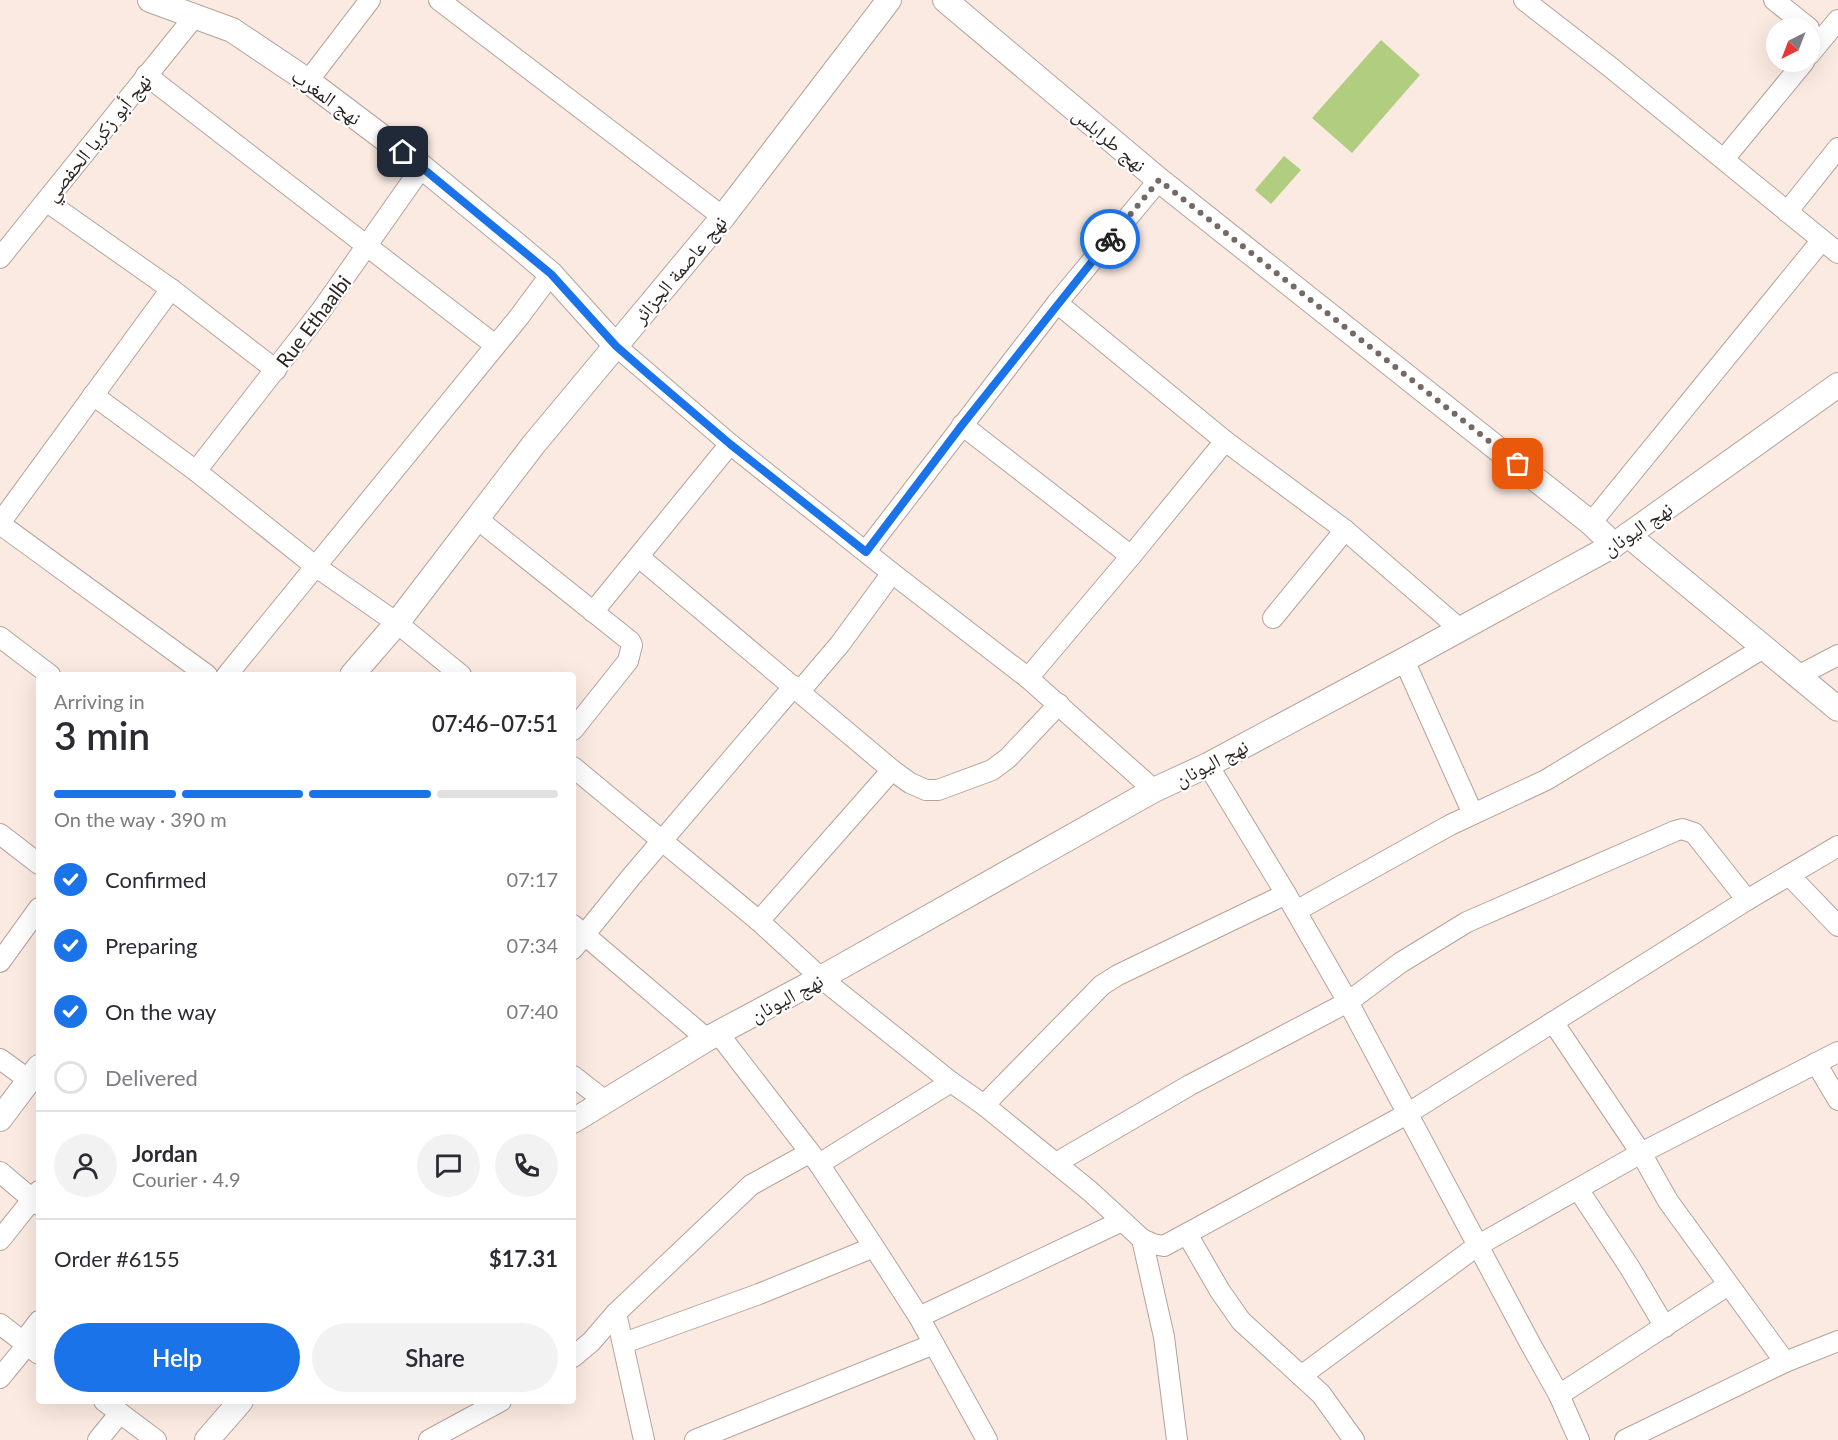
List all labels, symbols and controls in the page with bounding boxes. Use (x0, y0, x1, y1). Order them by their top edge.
north arrow (1766, 18, 1820, 72)
map controls (1766, 18, 1820, 72)
street label: نهج المغرب (286, 63, 367, 131)
street label: نهج أبو زكريا الحفصي (38, 69, 160, 209)
street label: نهج طرابلس (1067, 101, 1152, 178)
pin (377, 126, 428, 177)
icon: home (386, 135, 419, 168)
courier (1080, 209, 1140, 269)
street label: نهج عاصمة الجزائر (626, 210, 733, 330)
icon: bike (1094, 223, 1127, 256)
street label: Rue Ethaalbi (271, 270, 355, 372)
pin (1492, 438, 1543, 489)
icon: bag (1501, 447, 1534, 480)
street label: نهج اليونان (1597, 496, 1678, 562)
text: Arriving in (54, 689, 145, 713)
text: 07:46–07:51 (432, 710, 558, 737)
text: 3 min (54, 712, 150, 758)
street label: نهج اليونان (1170, 733, 1253, 792)
text: On the way · 390 m (54, 807, 227, 831)
icon: check (54, 863, 87, 896)
text: Confirmed (105, 866, 207, 893)
text: 07:17 (507, 867, 558, 891)
icon: check (54, 929, 87, 962)
text: Preparing (105, 932, 197, 959)
text: 07:34 (507, 933, 558, 957)
street label: نهج اليونان (745, 968, 828, 1028)
icon: check (54, 995, 87, 1028)
text: On the way (105, 998, 216, 1025)
text: 07:40 (507, 999, 558, 1023)
text: Delivered (105, 1064, 198, 1091)
button: person (54, 1134, 117, 1197)
button: chat (417, 1134, 480, 1197)
button: phone (495, 1134, 558, 1197)
text: Jordan (132, 1140, 198, 1167)
text: Courier · 4.9 (132, 1167, 241, 1191)
text: Order #6155 (54, 1245, 180, 1272)
text: $17.31 (489, 1245, 558, 1272)
button: Help (54, 1323, 300, 1392)
button: Share (312, 1323, 558, 1392)

